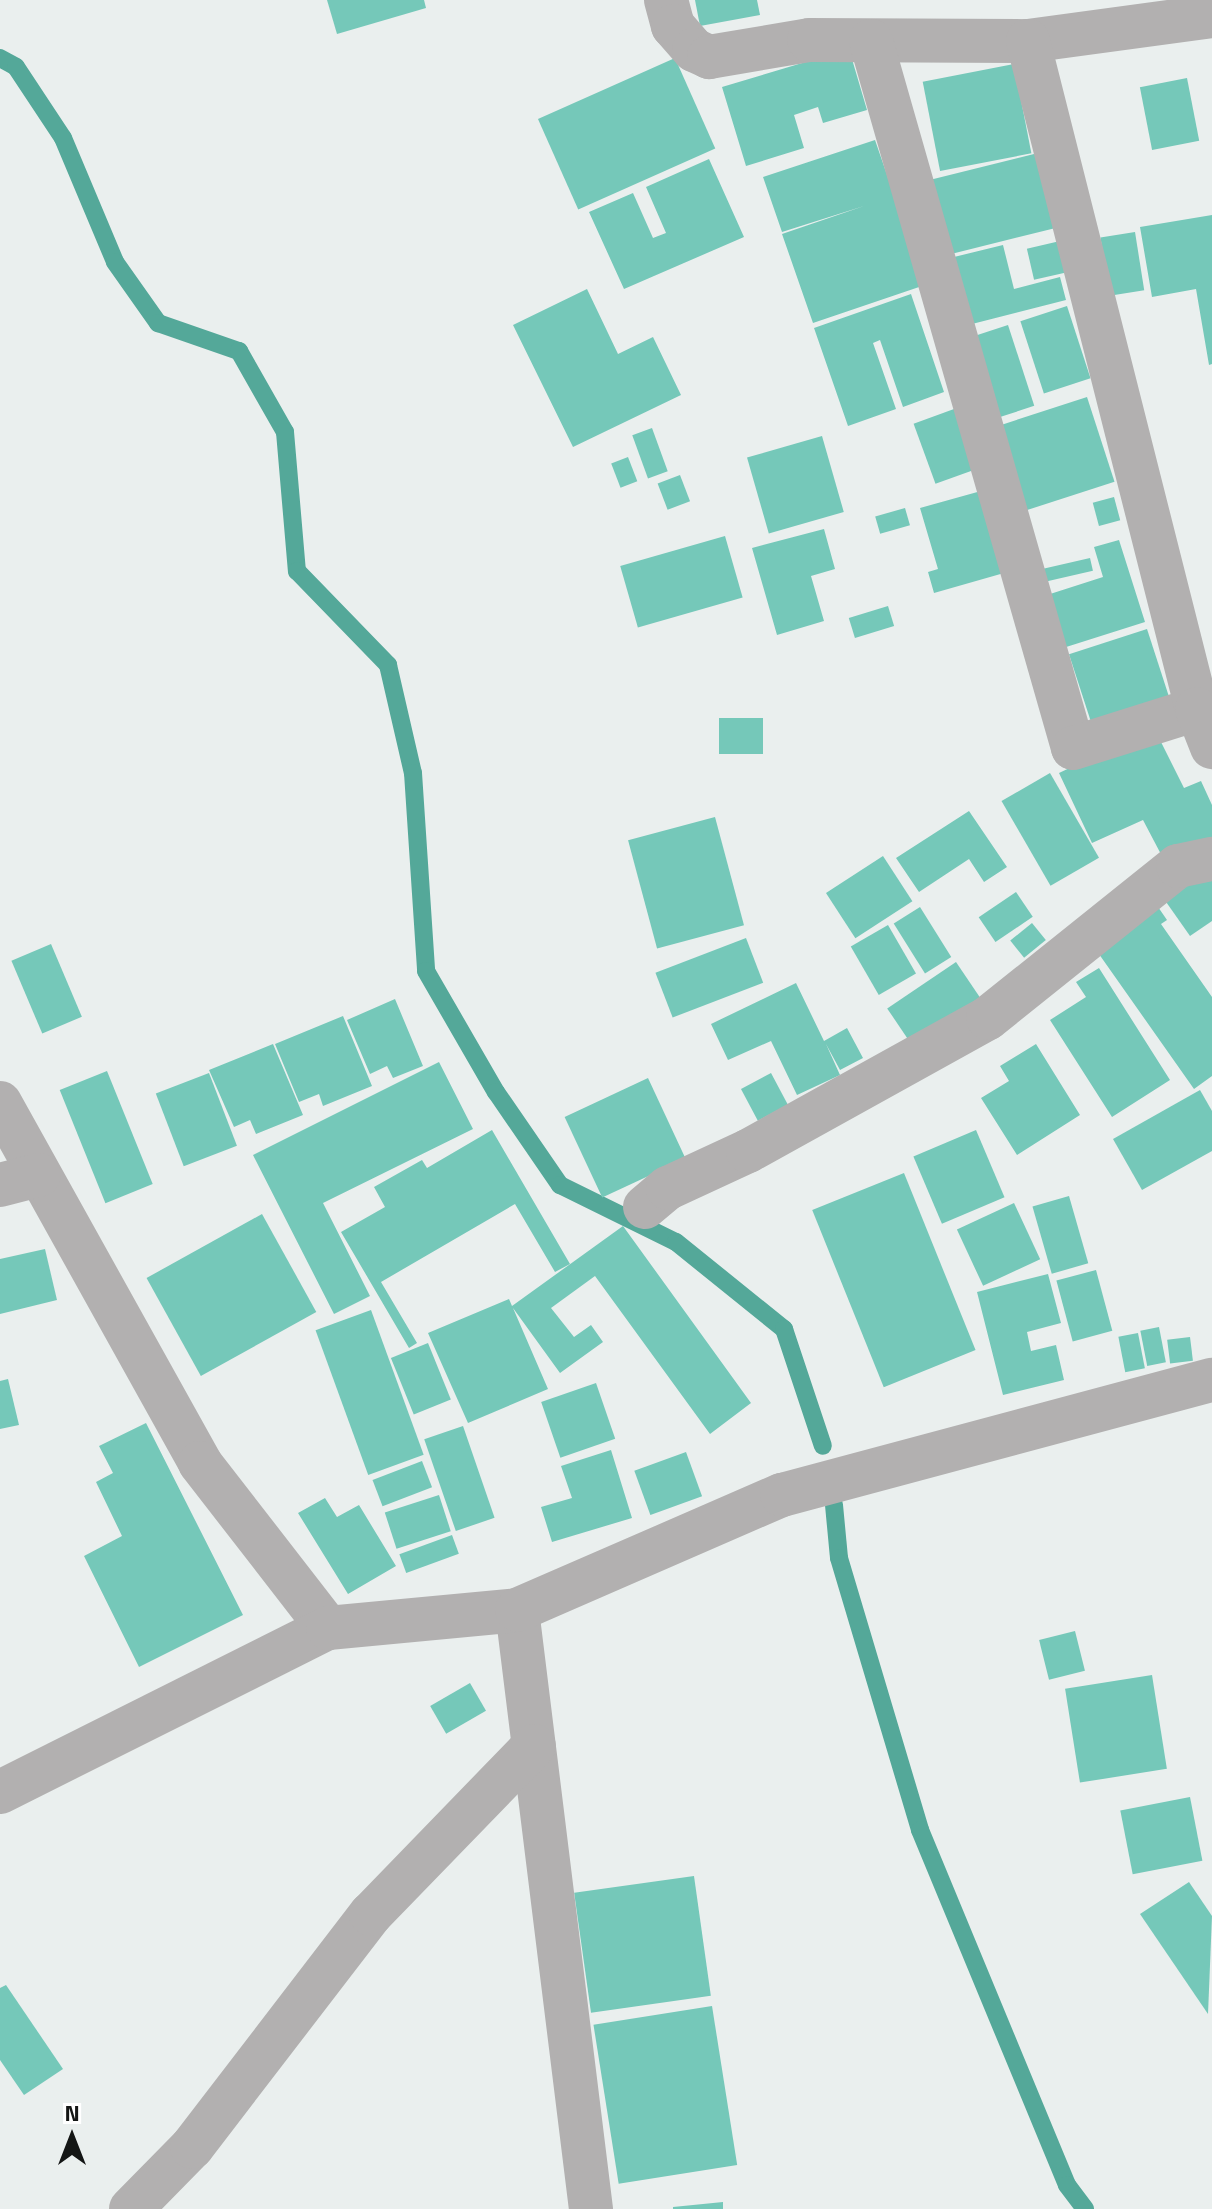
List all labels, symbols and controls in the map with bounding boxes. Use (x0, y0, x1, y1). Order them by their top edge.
text: N (64, 2096, 80, 2130)
north arrow (32, 2097, 112, 2177)

